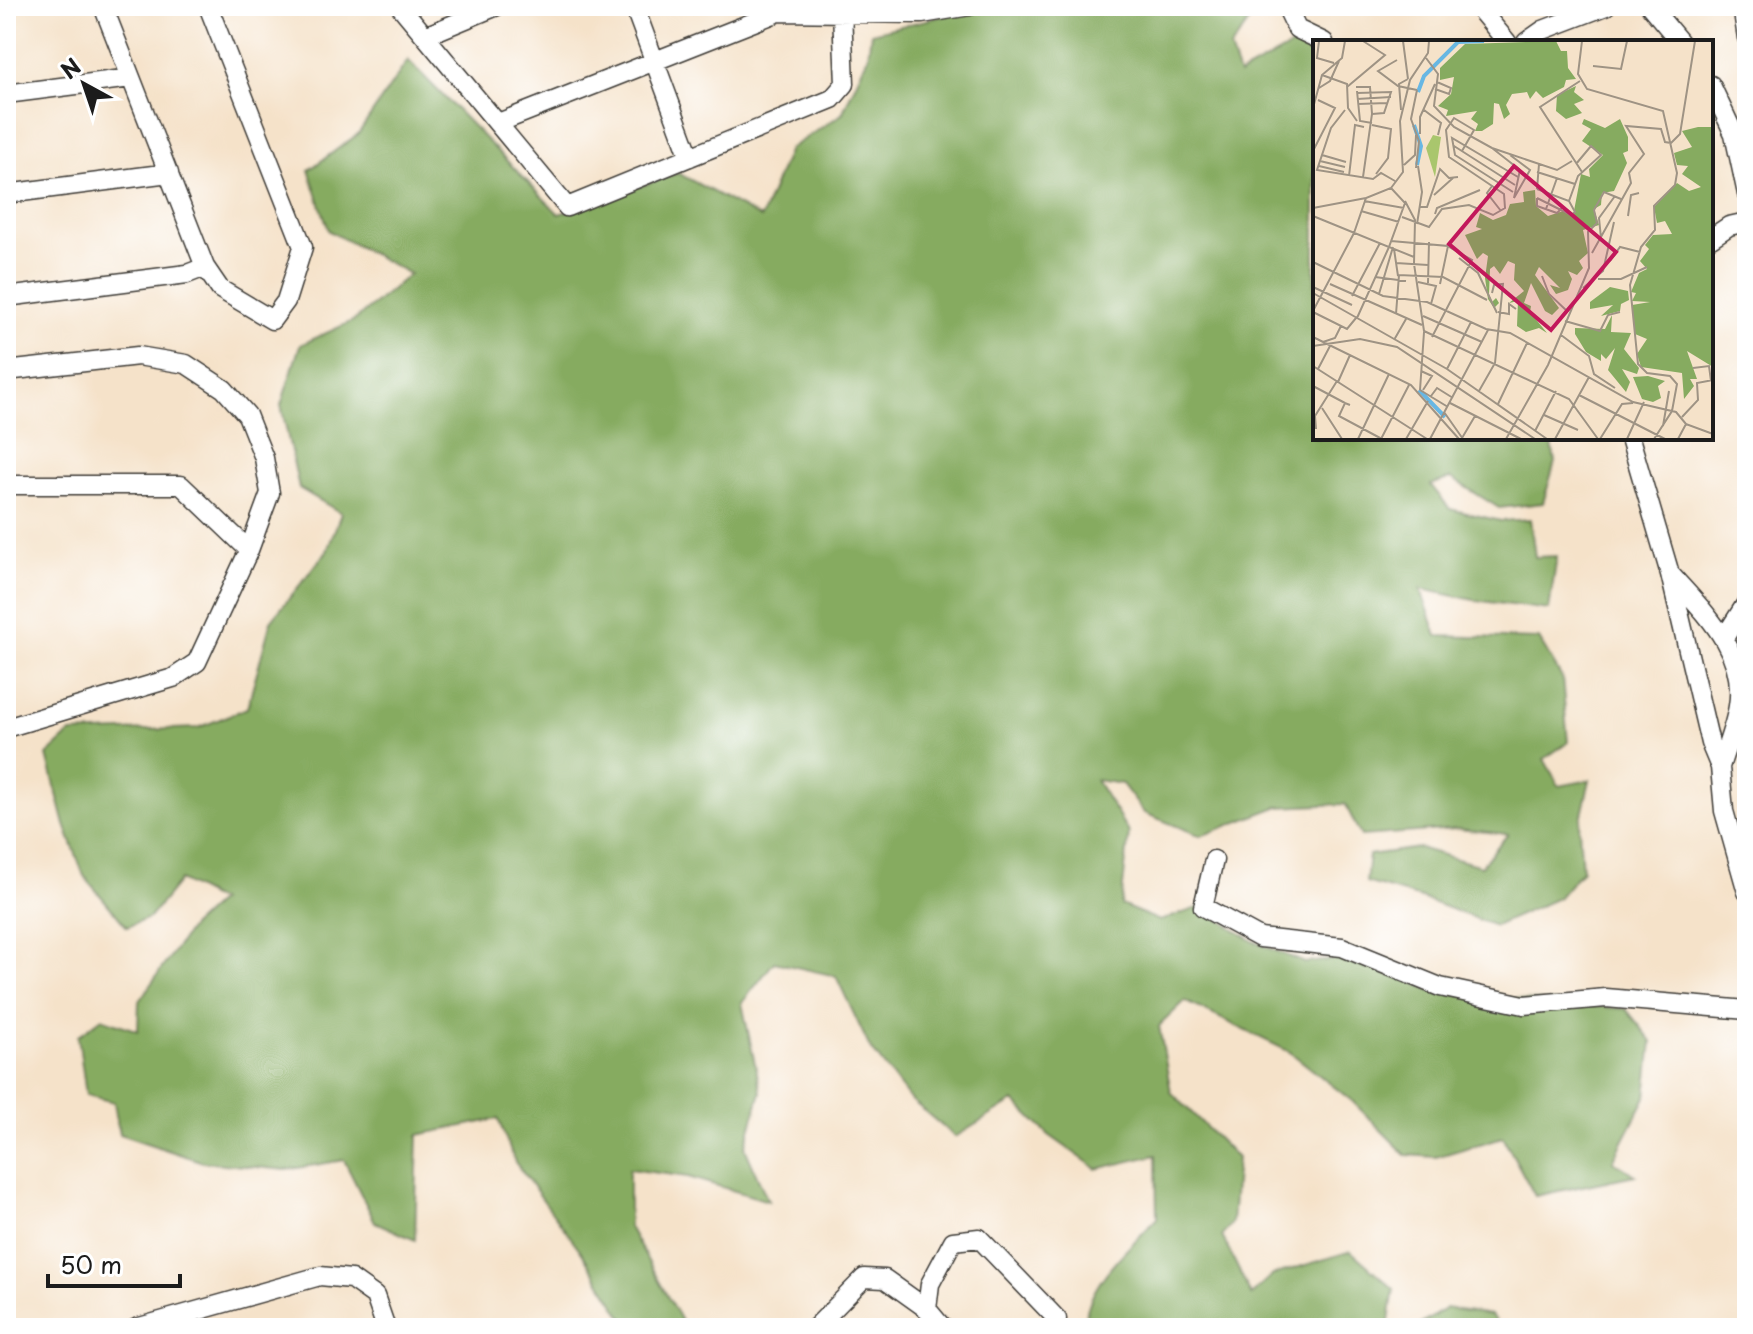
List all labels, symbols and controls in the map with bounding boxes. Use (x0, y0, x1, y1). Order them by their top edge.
inset map (1313, 40, 1713, 440)
north arrow (44, 44, 124, 124)
text: N (53, 49, 87, 86)
scale bar (48, 1238, 180, 1288)
text: 50 m (60, 1246, 122, 1282)

